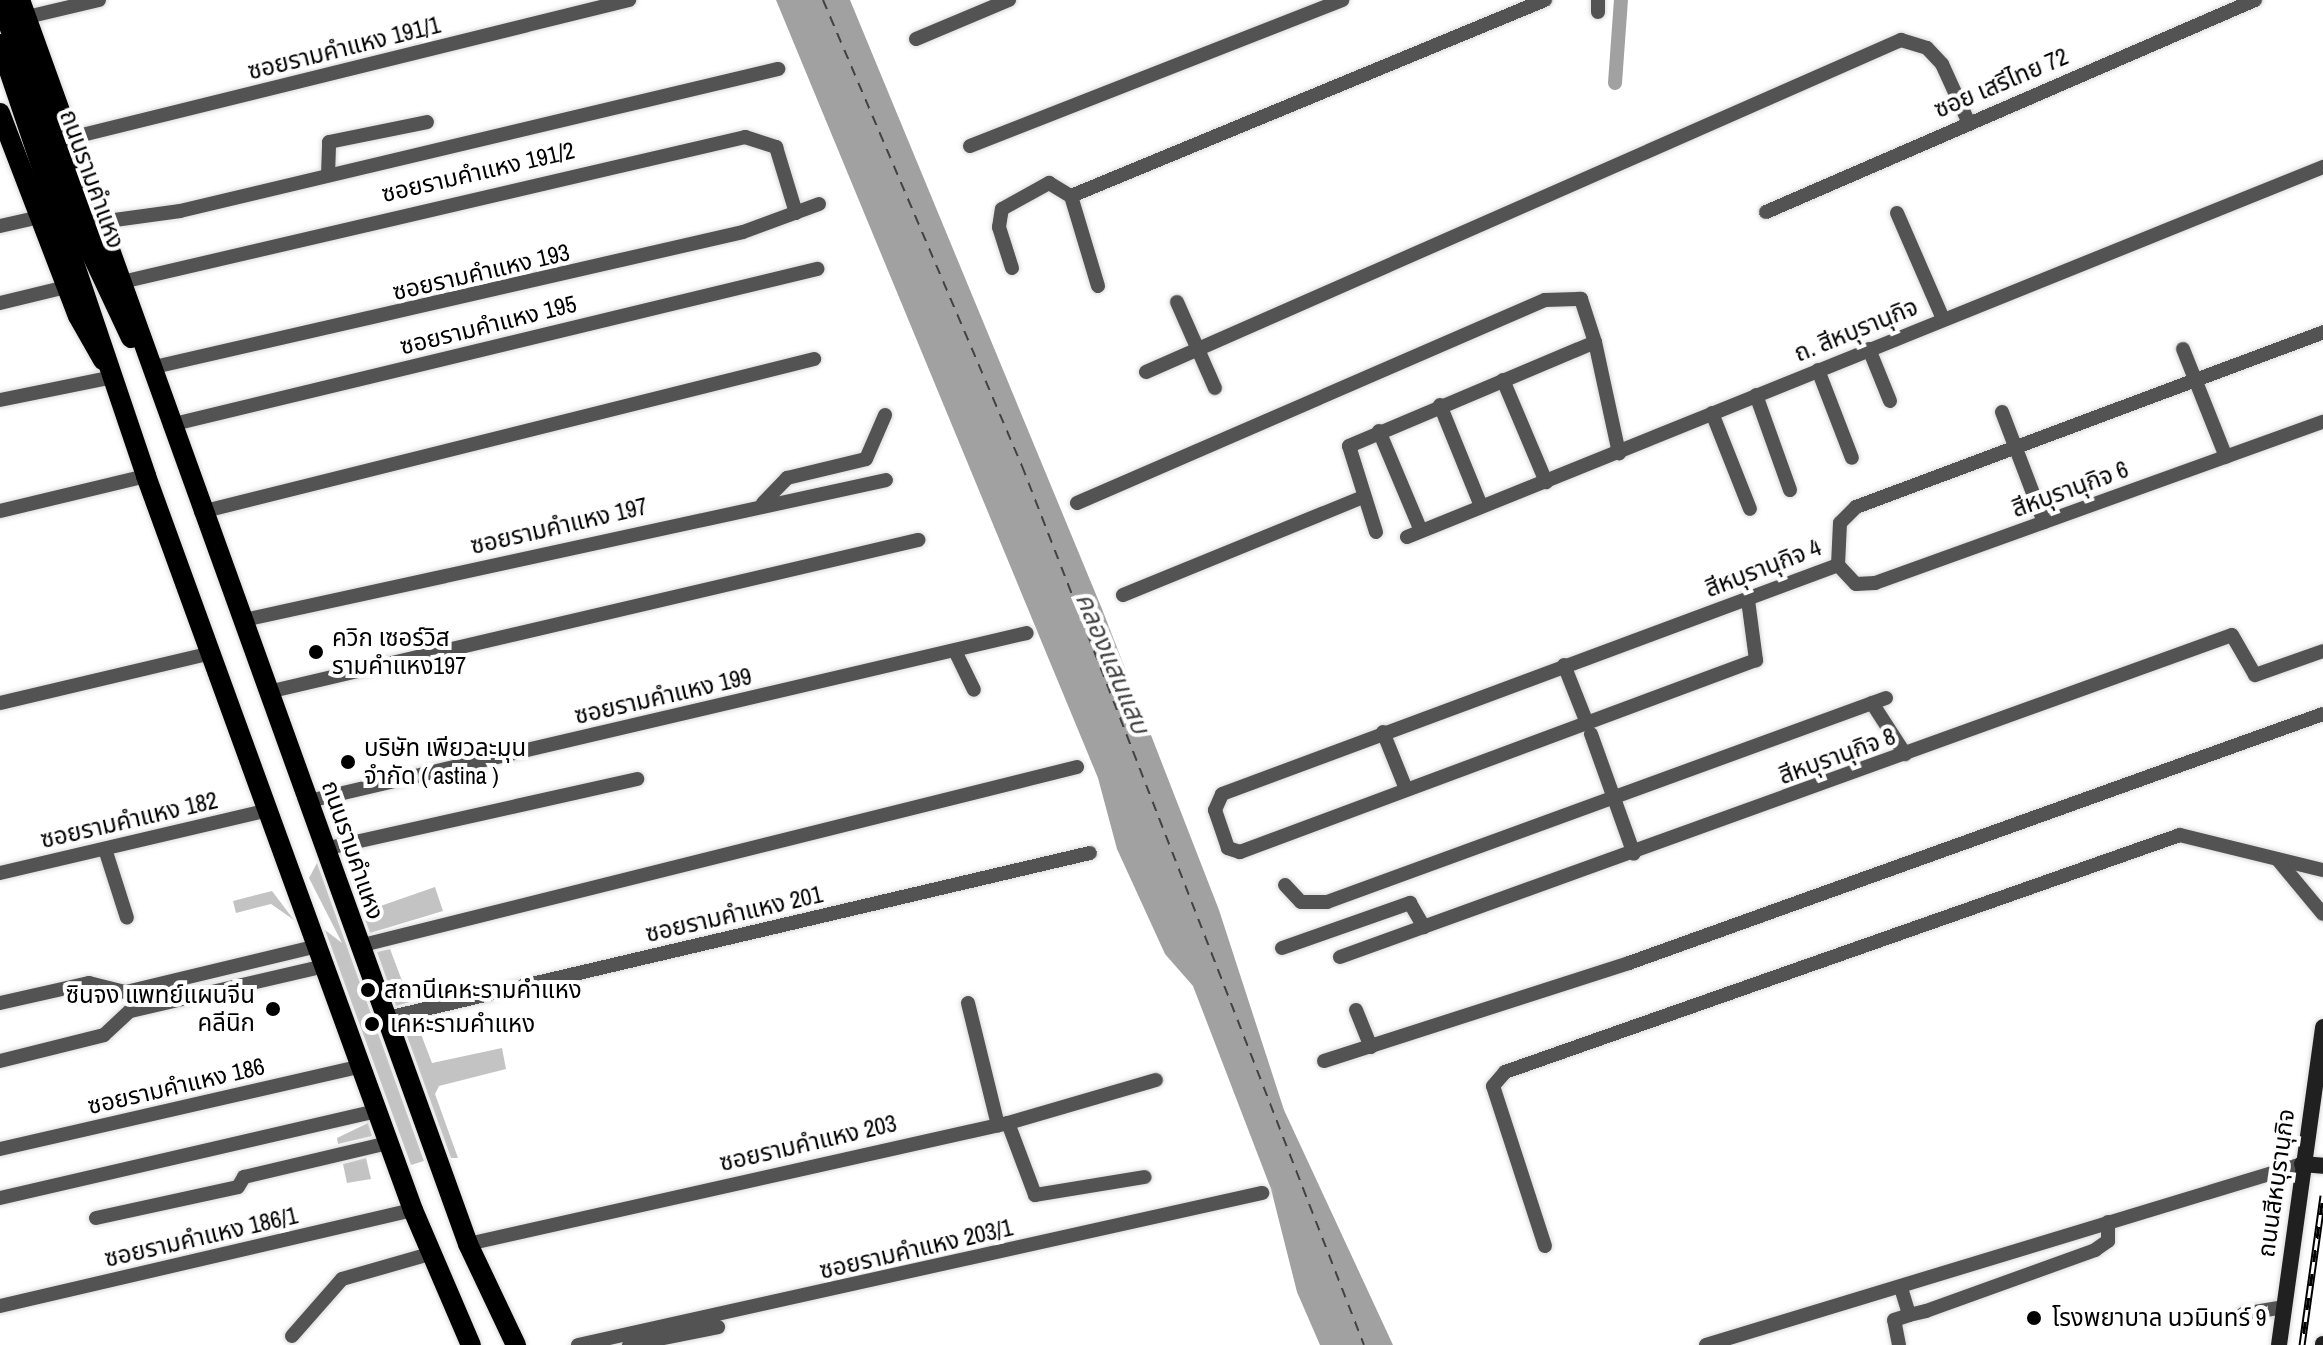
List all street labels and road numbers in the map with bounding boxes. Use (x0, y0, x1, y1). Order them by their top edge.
street label: ซอยรามคำแหง 191/1 (245, 10, 443, 86)
street label: ซอย เสรีไทย 72 (1930, 42, 2072, 124)
street label: ถนนรามคำแหง (54, 106, 130, 252)
street label: ซอยรามคำแหง 191/2 (379, 136, 577, 208)
street label: ซอยรามคำแหง 193 (390, 238, 572, 306)
street label: ซอยรามคำแหง 195 (397, 289, 579, 361)
street label: ถ. สีหบุรานุกิจ (1790, 292, 1922, 368)
street label: สีหบุรานุกิจ 6 (2008, 455, 2132, 523)
street label: ซอยรามคำแหง 197 (468, 492, 650, 560)
street label: สีหบุรานุกิจ 4 (1701, 533, 1825, 603)
street label: ซอยรามคำแหง 199 (572, 662, 754, 730)
street label: สีหบุรานุกิจ 8 (1775, 722, 1899, 790)
street label: ถนนรามคำแหง (316, 777, 390, 923)
street label: ซอยรามคำแหง 182 (38, 786, 220, 854)
street label: ซอยรามคำแหง 201 (643, 880, 825, 948)
street label: ซอยรามคำแหง 186 (85, 1052, 267, 1120)
street label: ถนนสีหบุรานุกิจ (2251, 1107, 2301, 1259)
street label: ซอยรามคำแหง 203 (717, 1109, 899, 1177)
street label: ซอยรามคำแหง 186/1 (102, 1201, 300, 1273)
street label: ซอยรามคำแหง 203/1 (817, 1213, 1015, 1285)

